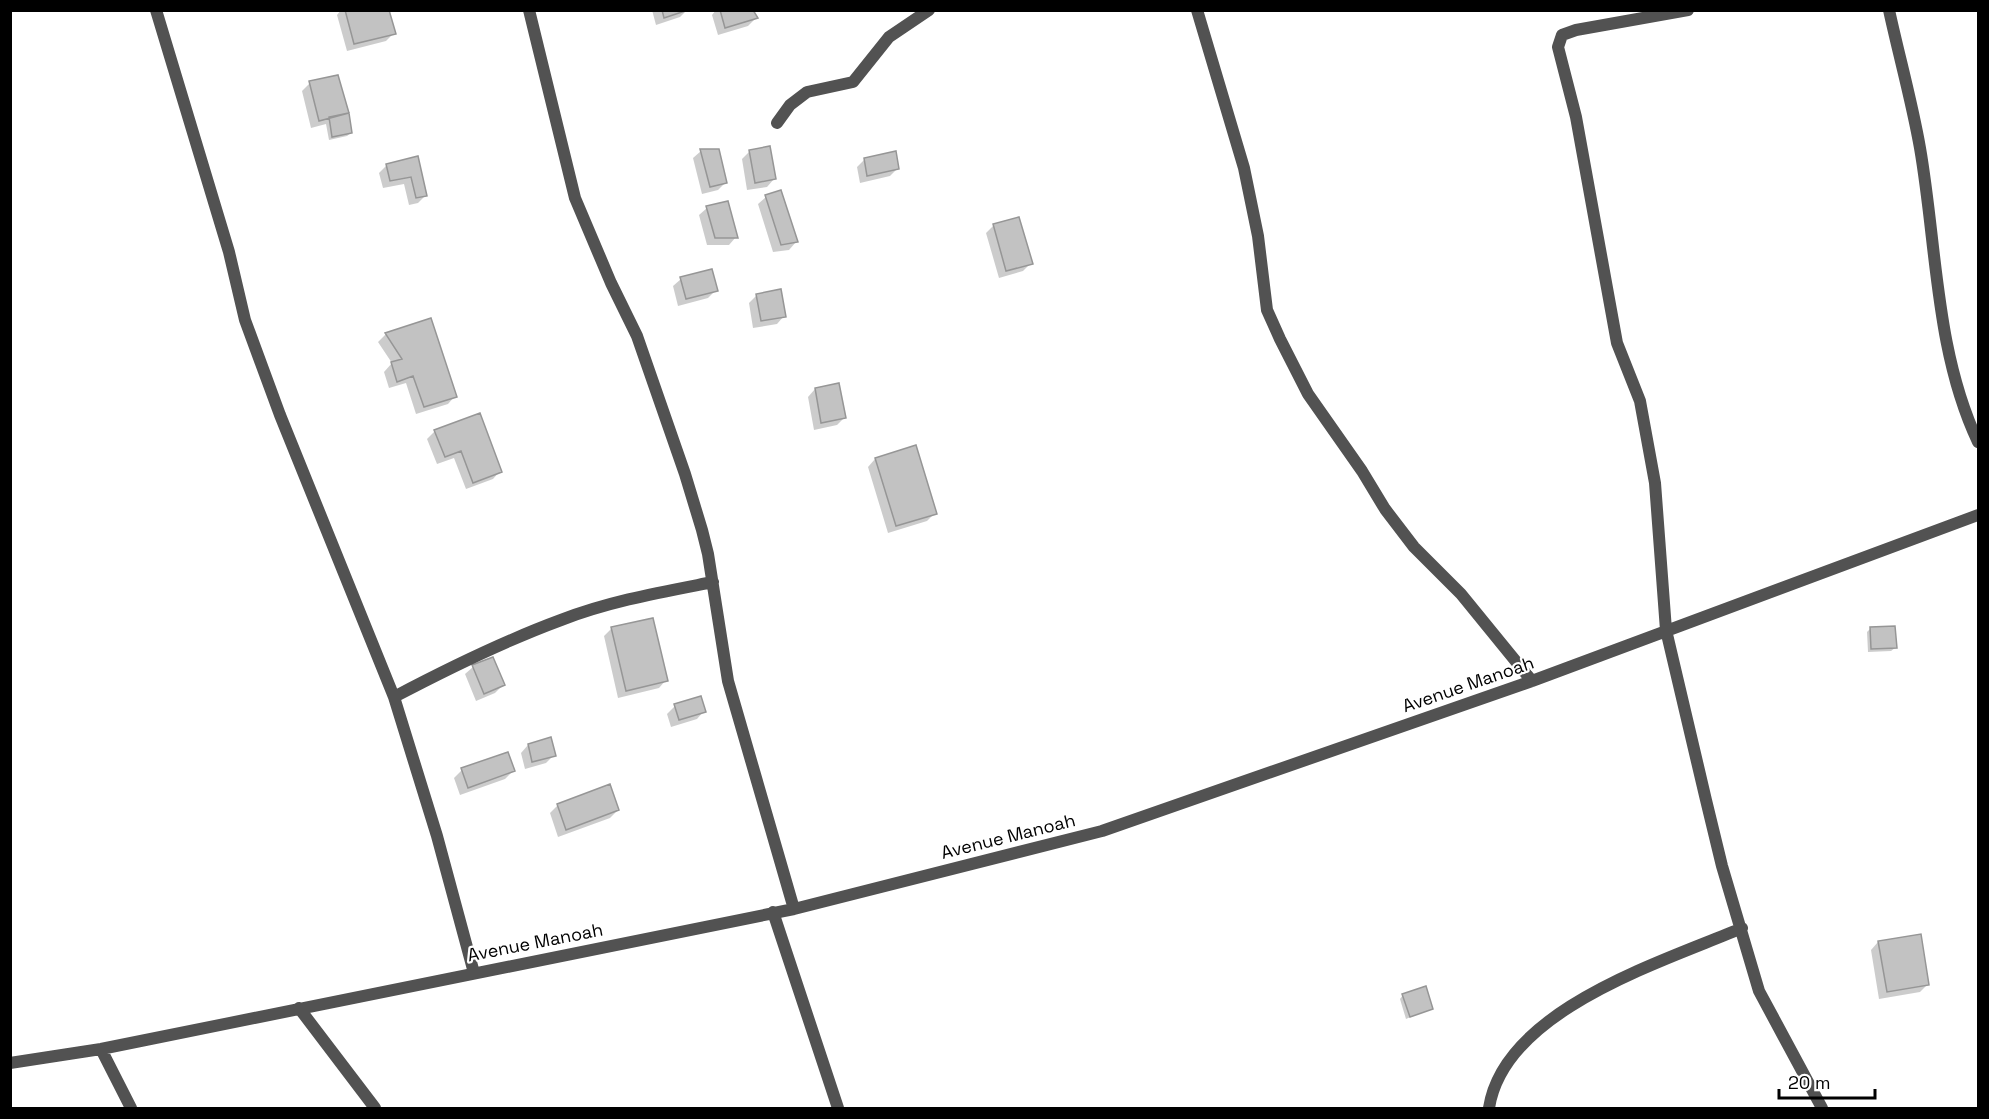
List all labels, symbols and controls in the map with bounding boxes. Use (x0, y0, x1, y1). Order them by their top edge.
street label: Avenue Manoah (1399, 651, 1537, 717)
street label: Avenue Manoah (938, 808, 1078, 864)
street label: Avenue Manoah (465, 918, 605, 966)
scale bar (1779, 1062, 1875, 1100)
text: 20 m (1788, 1071, 1831, 1094)

